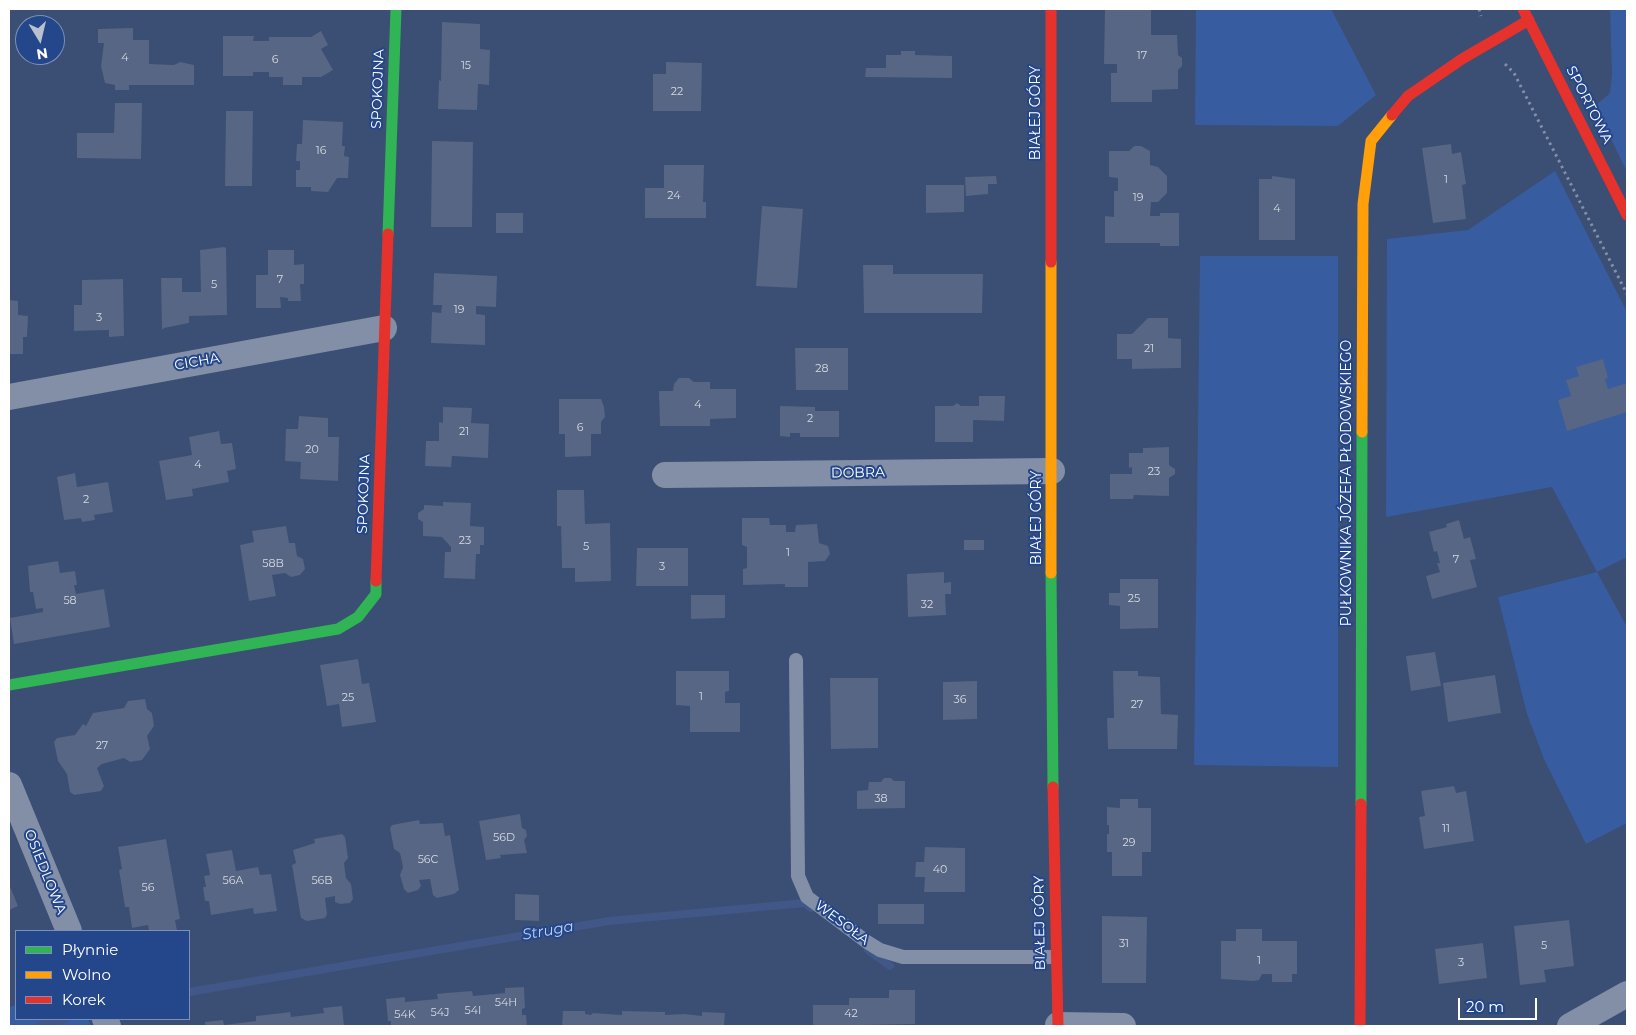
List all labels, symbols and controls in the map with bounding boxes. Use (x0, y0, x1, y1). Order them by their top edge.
north arrow (15, 15, 65, 65)
text: N (35, 44, 49, 64)
street label: SPOKOJNA (368, 49, 388, 129)
house number: 17 (1137, 49, 1147, 63)
house number: 4 (121, 51, 129, 65)
house number: 6 (272, 53, 278, 67)
house number: 15 (461, 59, 471, 73)
street label: SPORTOWA (1562, 63, 1616, 147)
street label: BIAŁEJ GÓRY (1028, 66, 1044, 160)
house number: 22 (671, 85, 683, 99)
house number: 16 (316, 144, 326, 158)
house number: 1 (1444, 173, 1448, 187)
house number: 24 (667, 189, 681, 203)
house number: 19 (1133, 191, 1143, 205)
house number: 4 (1273, 202, 1281, 216)
house number: 7 (277, 273, 283, 287)
house number: 5 (211, 278, 217, 292)
house number: 19 (454, 303, 464, 317)
house number: 3 (96, 311, 102, 325)
street label: PUŁKOWNIKA JÓZEFA PŁODOWSKIEGO (1339, 340, 1355, 626)
house number: 21 (1144, 342, 1154, 356)
street label: CICHA (173, 350, 221, 374)
house number: 28 (815, 362, 829, 376)
house number: 4 (694, 398, 702, 412)
house number: 2 (807, 412, 813, 426)
house number: 6 (577, 421, 583, 435)
house number: 21 (459, 425, 469, 439)
house number: 20 (305, 443, 319, 457)
street label: SPOKOJNA (354, 454, 374, 534)
house number: 4 (194, 458, 202, 472)
street label: DOBRA (831, 464, 885, 482)
house number: 23 (1148, 465, 1160, 479)
street label: BIAŁEJ GÓRY (1029, 471, 1045, 565)
house number: 2 (83, 493, 89, 507)
house number: 23 (459, 534, 471, 548)
house number: 5 (583, 540, 589, 554)
house number: 1 (786, 546, 790, 560)
house number: 7 (1453, 553, 1459, 567)
house number: 58B (262, 557, 284, 571)
house number: 3 (659, 560, 665, 574)
house number: 25 (1128, 592, 1140, 606)
house number: 58 (63, 594, 77, 608)
house number: 32 (921, 598, 933, 612)
house number: 1 (699, 690, 703, 704)
house number: 25 (342, 691, 354, 705)
house number: 36 (954, 693, 966, 707)
house number: 27 (1131, 698, 1143, 712)
house number: 27 (96, 739, 108, 753)
house number: 38 (874, 792, 888, 806)
house number: 11 (1442, 822, 1450, 836)
street label: OSIEDLOWA (20, 827, 70, 917)
house number: 56D (493, 831, 515, 845)
house number: 29 (1123, 836, 1135, 850)
house number: 56C (418, 853, 438, 867)
house number: 40 (933, 863, 947, 877)
house number: 56A (223, 874, 243, 888)
house number: 56B (311, 874, 333, 888)
street label: BIAŁEJ GÓRY (1031, 876, 1049, 970)
house number: 56 (142, 881, 154, 895)
street label: WESOŁA (812, 897, 872, 949)
water label: Struga (521, 918, 575, 944)
legend (15, 930, 190, 1020)
house number: 31 (1119, 937, 1129, 951)
house number: 5 (1541, 939, 1547, 953)
text: Płynnie (62, 940, 118, 959)
house number: 1 (1257, 954, 1261, 968)
house number: 3 (1458, 956, 1464, 970)
text: Wolno (62, 965, 111, 984)
scale bar (1461, 988, 1540, 1020)
text: Korek (62, 990, 106, 1009)
house number: 54H (495, 996, 517, 1010)
text: 20 m (1466, 997, 1504, 1016)
house number: 54I (465, 1004, 481, 1018)
house number: 54J (430, 1006, 450, 1020)
house number: 42 (844, 1007, 858, 1021)
house number: 54K (394, 1008, 416, 1022)

